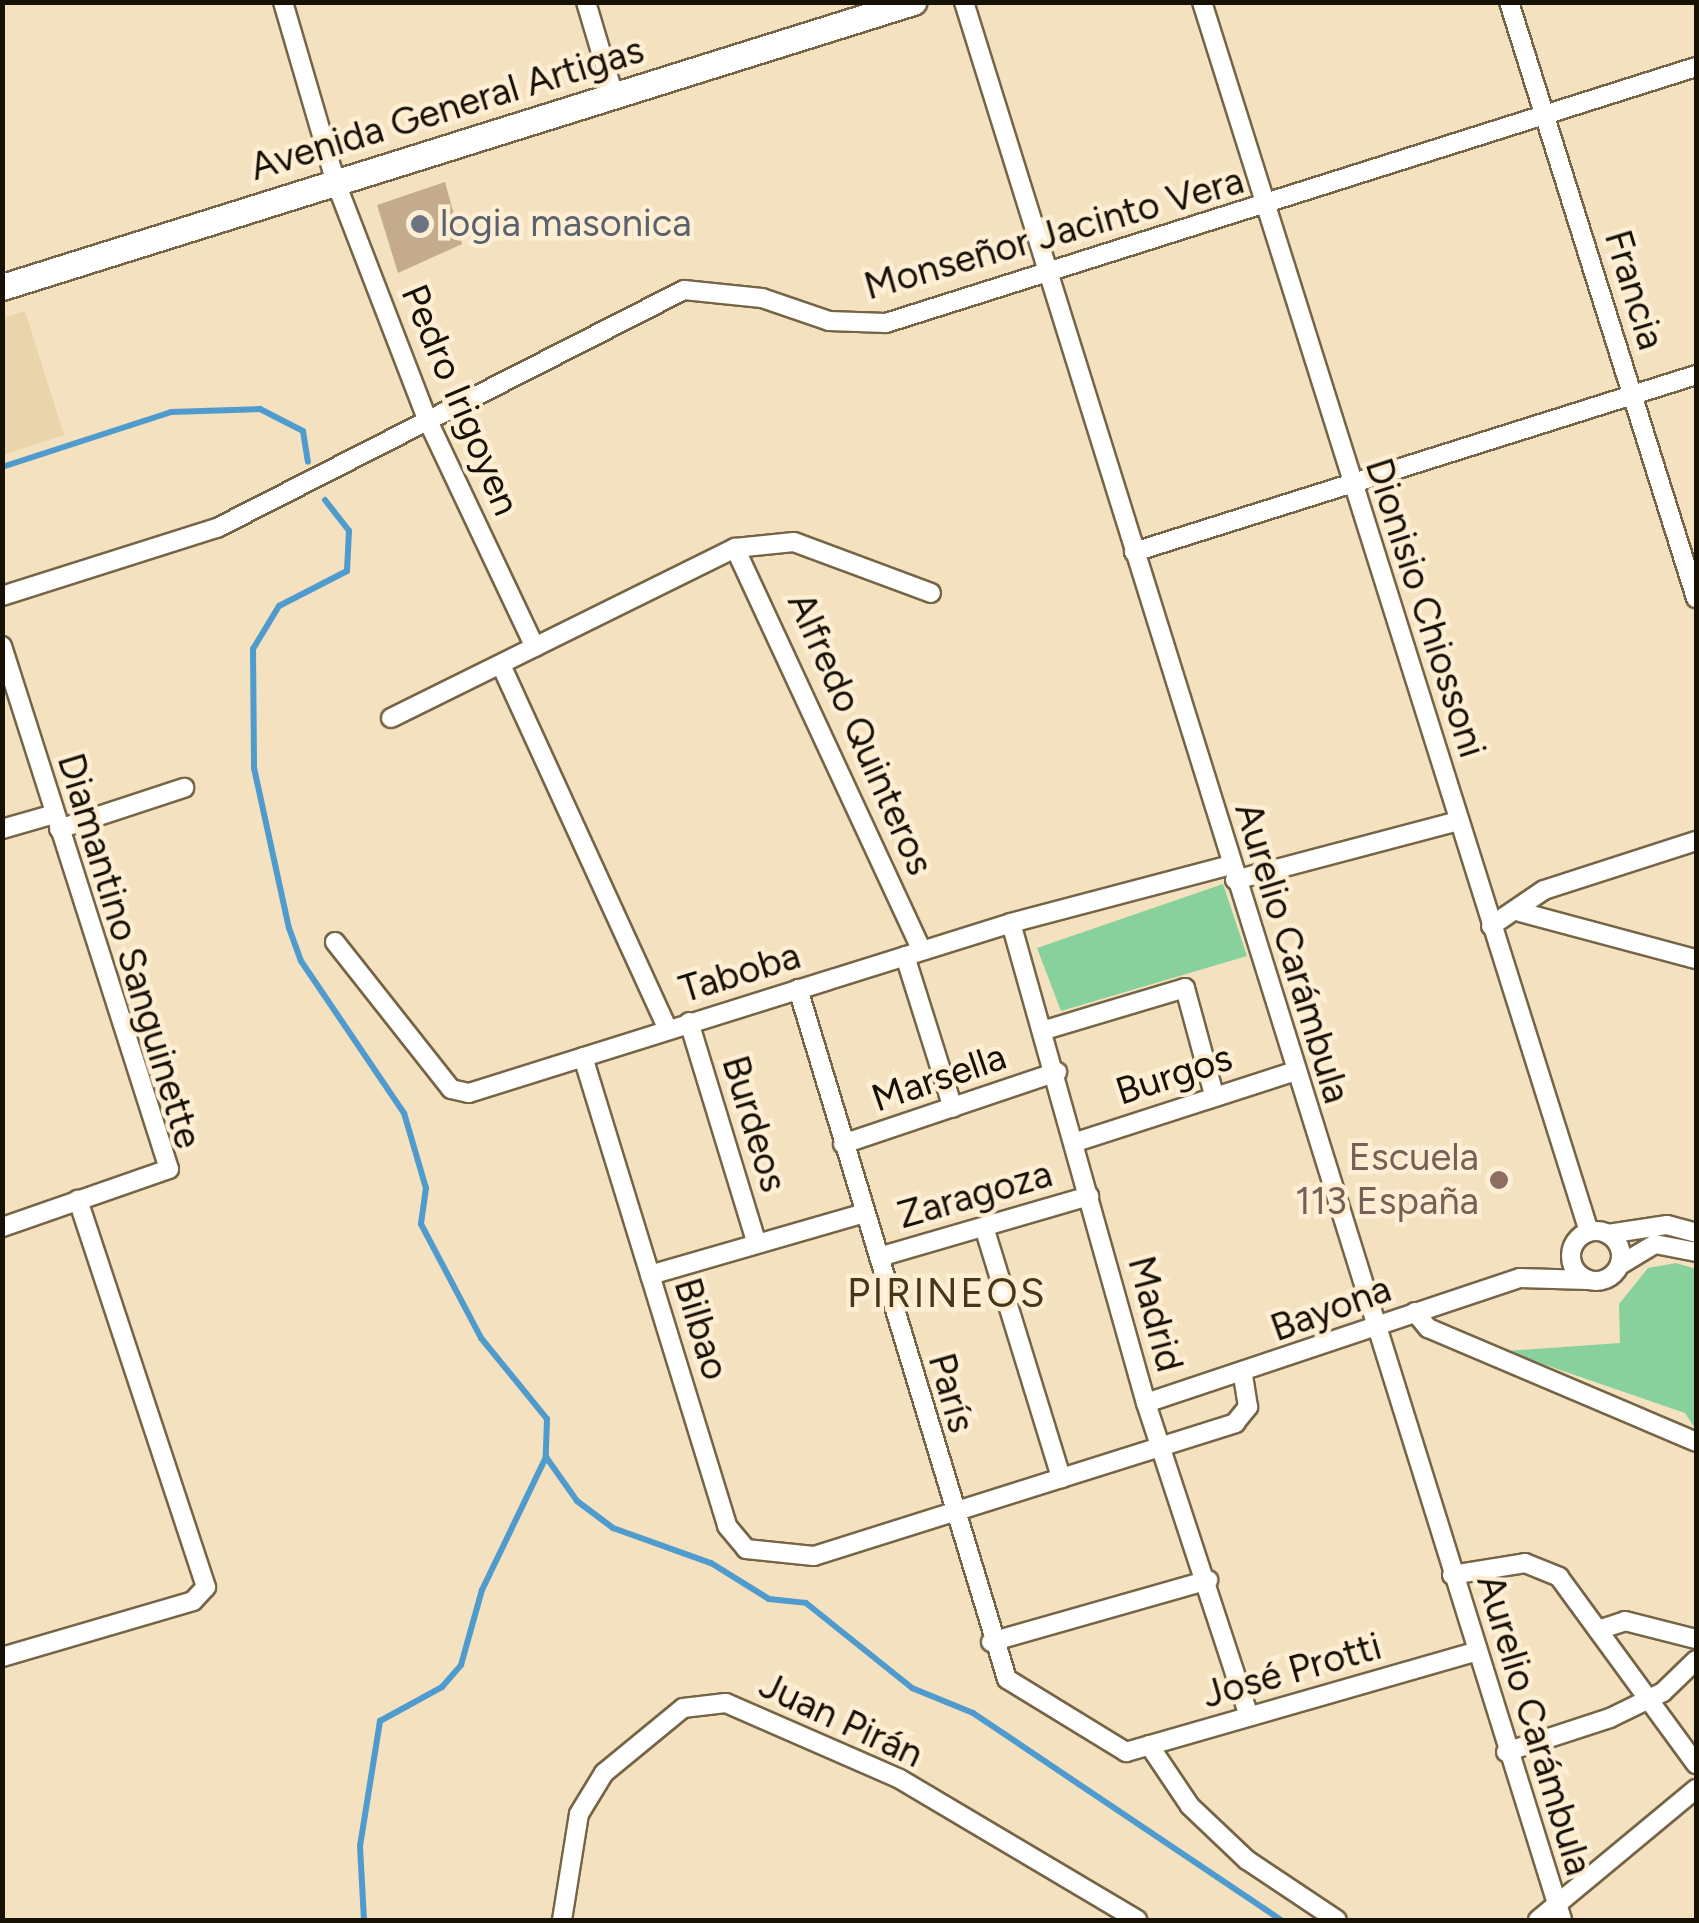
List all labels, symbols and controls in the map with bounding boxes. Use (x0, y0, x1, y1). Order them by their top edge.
street label: Avenida General Artigas (245, 27, 649, 191)
street label: Monseñor Jacinto Vera (859, 158, 1249, 310)
place label: logia masonica (440, 201, 692, 247)
marker: logia masonica (409, 213, 431, 235)
street label: Francia (1594, 225, 1674, 355)
street label: Pedro Irigoyen (391, 278, 529, 522)
street label: Dionisio Chiossoni (1355, 453, 1495, 763)
street label: Alfredo Quinteros (777, 586, 943, 882)
street label: Diamantino Sanguinette (47, 748, 211, 1154)
street label: Aurelio Carámbula (1225, 797, 1359, 1109)
street label: Taboba (674, 933, 806, 1013)
street label: Marsella (866, 1034, 1012, 1122)
street label: Burgos (1110, 1035, 1238, 1115)
street label: Burdeos (712, 1050, 796, 1198)
place label: Escuela 113 España (1295, 1135, 1479, 1224)
street label: Zaragoza (893, 1151, 1057, 1239)
marker: Escuela 113 España (1488, 1169, 1510, 1191)
street label: Madrid (1118, 1251, 1192, 1377)
street label: Bayona (1265, 1266, 1397, 1352)
district label: PIRINEOS (847, 1269, 1047, 1317)
street label: Bilbao (664, 1273, 738, 1385)
street label: París (918, 1348, 984, 1438)
street label: Aurelio Carámbula (1467, 1569, 1601, 1881)
street label: José Protti (1197, 1624, 1387, 1718)
street label: Juan Pirán (752, 1662, 930, 1778)

